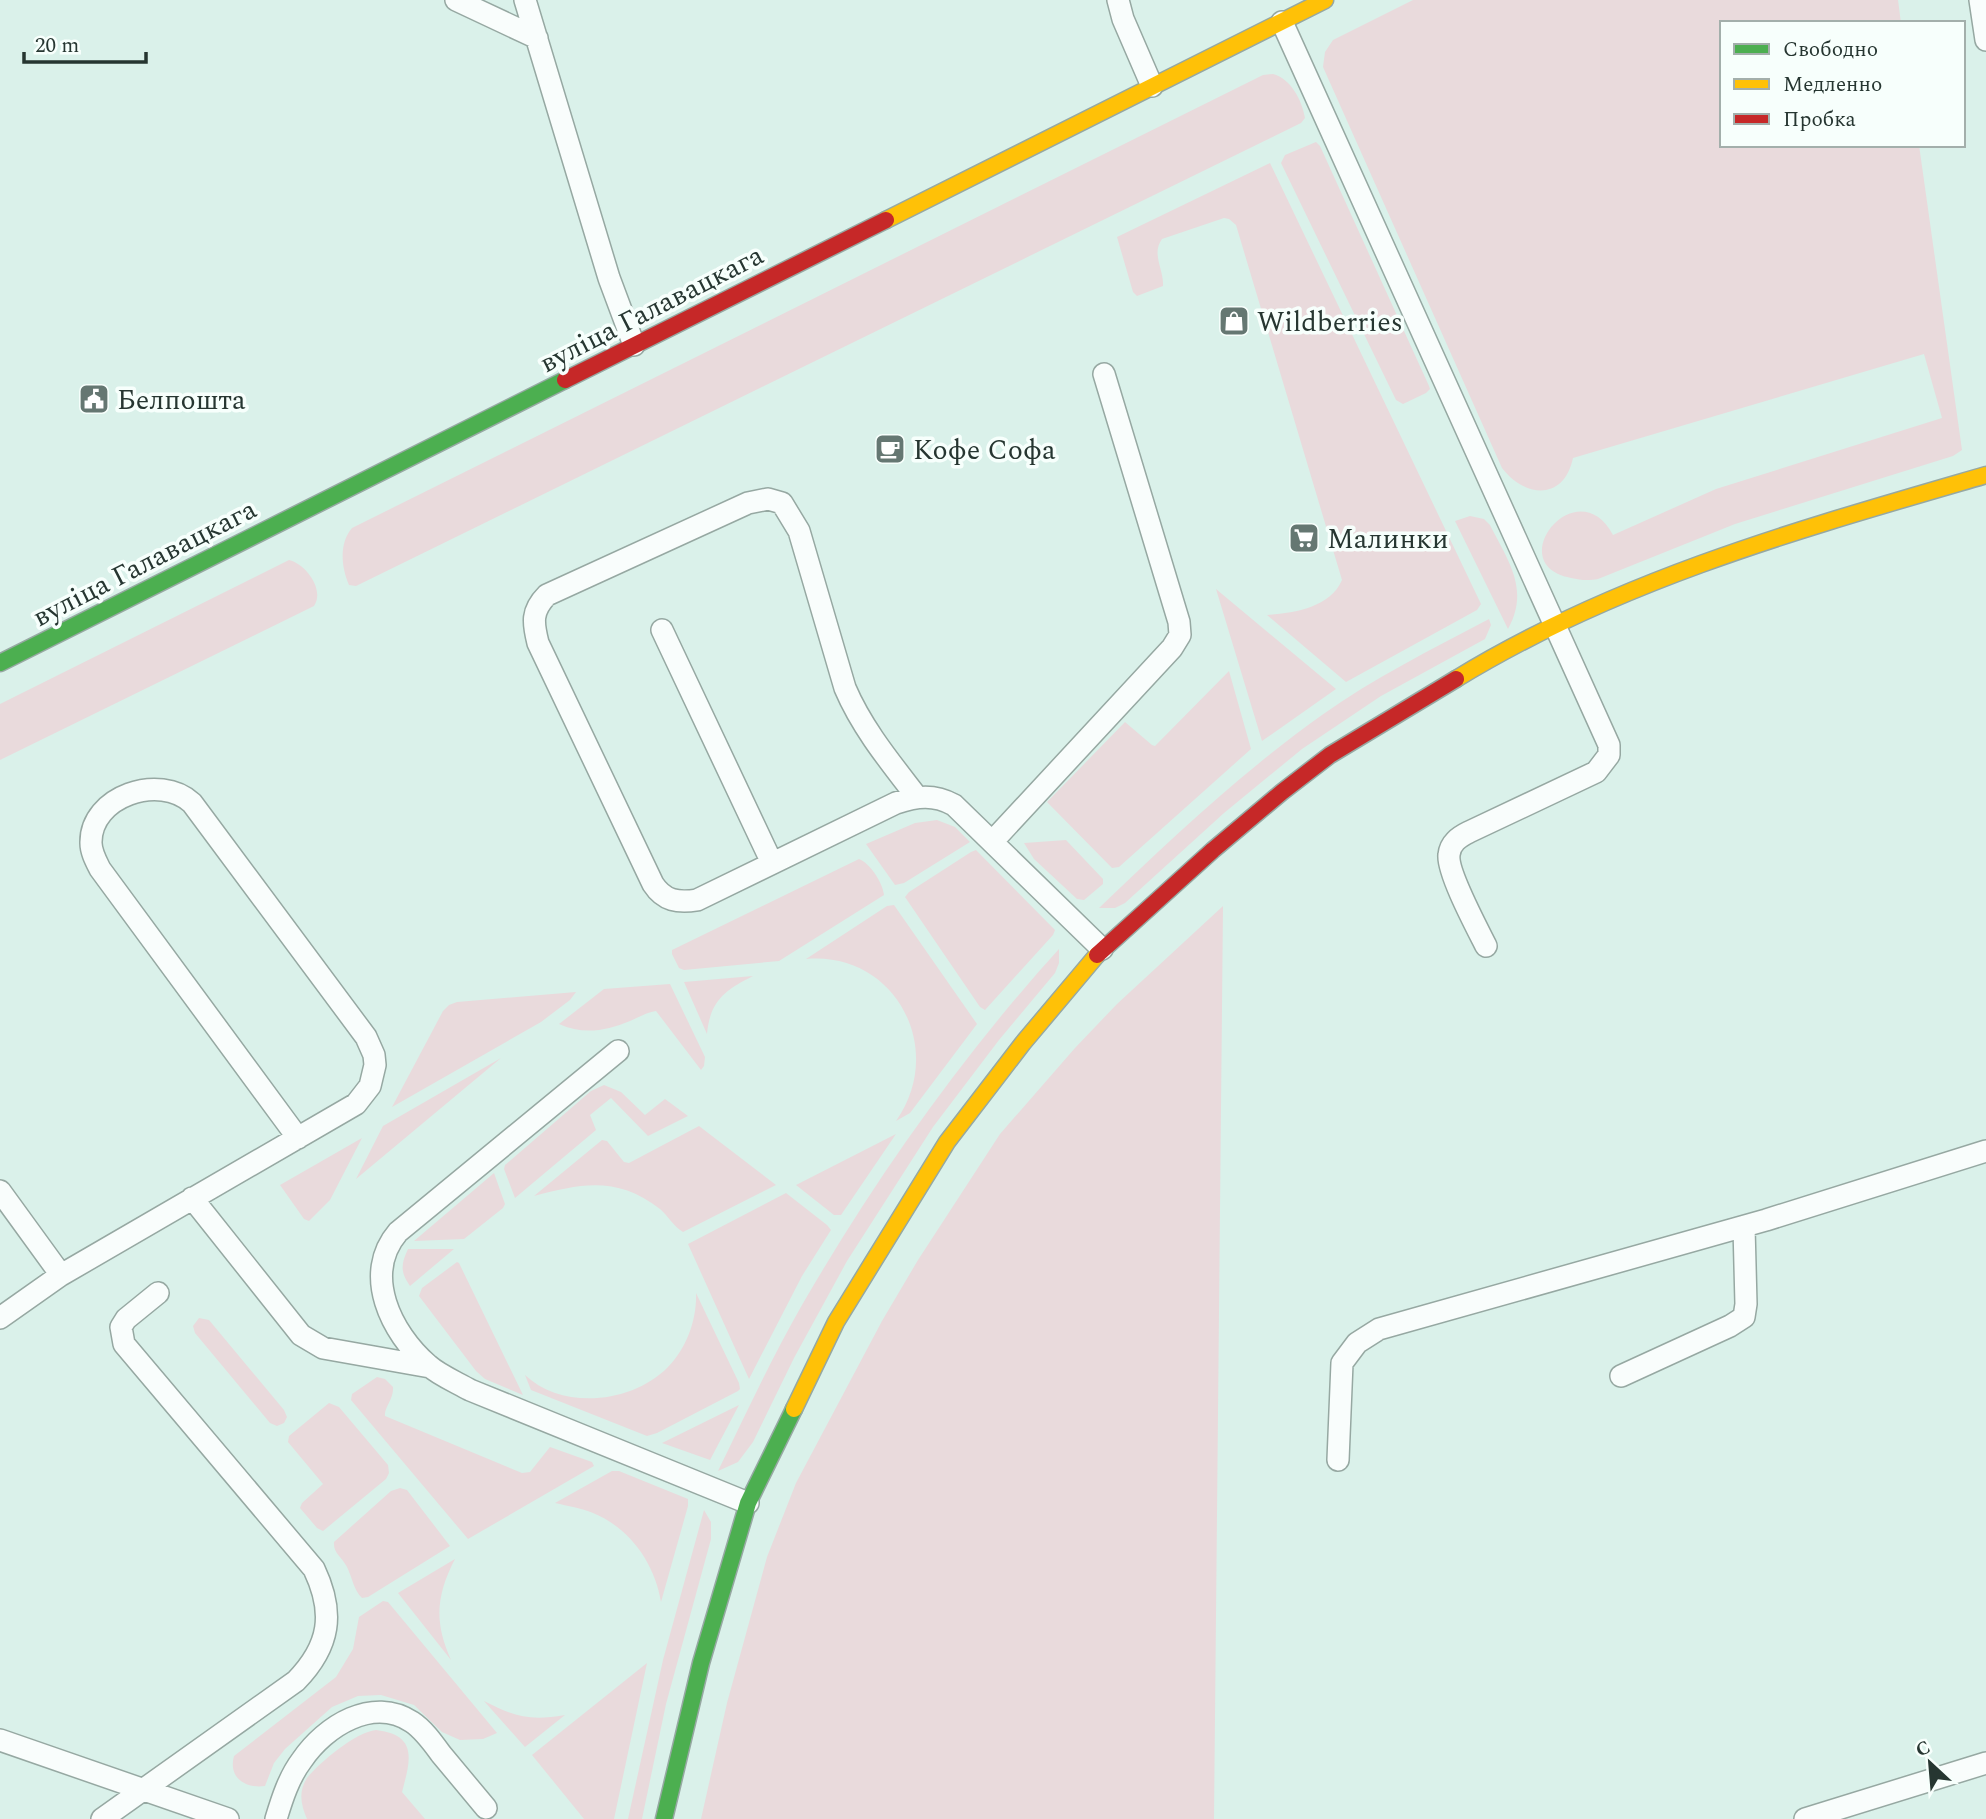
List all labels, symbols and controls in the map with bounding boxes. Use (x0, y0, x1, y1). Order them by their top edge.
scale bar (24, 21, 147, 65)
legend (1720, 21, 1965, 147)
text: 20 m (35, 30, 79, 62)
text: Свободно (1783, 34, 1878, 66)
text: Медленно (1783, 69, 1882, 101)
text: Пробка (1783, 104, 1857, 136)
street label: вуліца Галавацкага (532, 234, 772, 384)
place label: Wildberries (1257, 301, 1403, 344)
shop icon: Wildberries (1217, 304, 1251, 338)
place label: Белпошта (117, 379, 246, 422)
public building icon: Белпошта (77, 382, 111, 416)
place label: Кофе Софа (913, 429, 1056, 472)
cafe icon: Кофе Софа (873, 432, 907, 466)
street label: вуліца Галавацкага (25, 488, 265, 638)
place label: Малинки (1327, 518, 1449, 561)
supermarket icon: Малинки (1287, 521, 1321, 555)
north arrow (1895, 1728, 1965, 1798)
text: С (1911, 1733, 1936, 1765)

